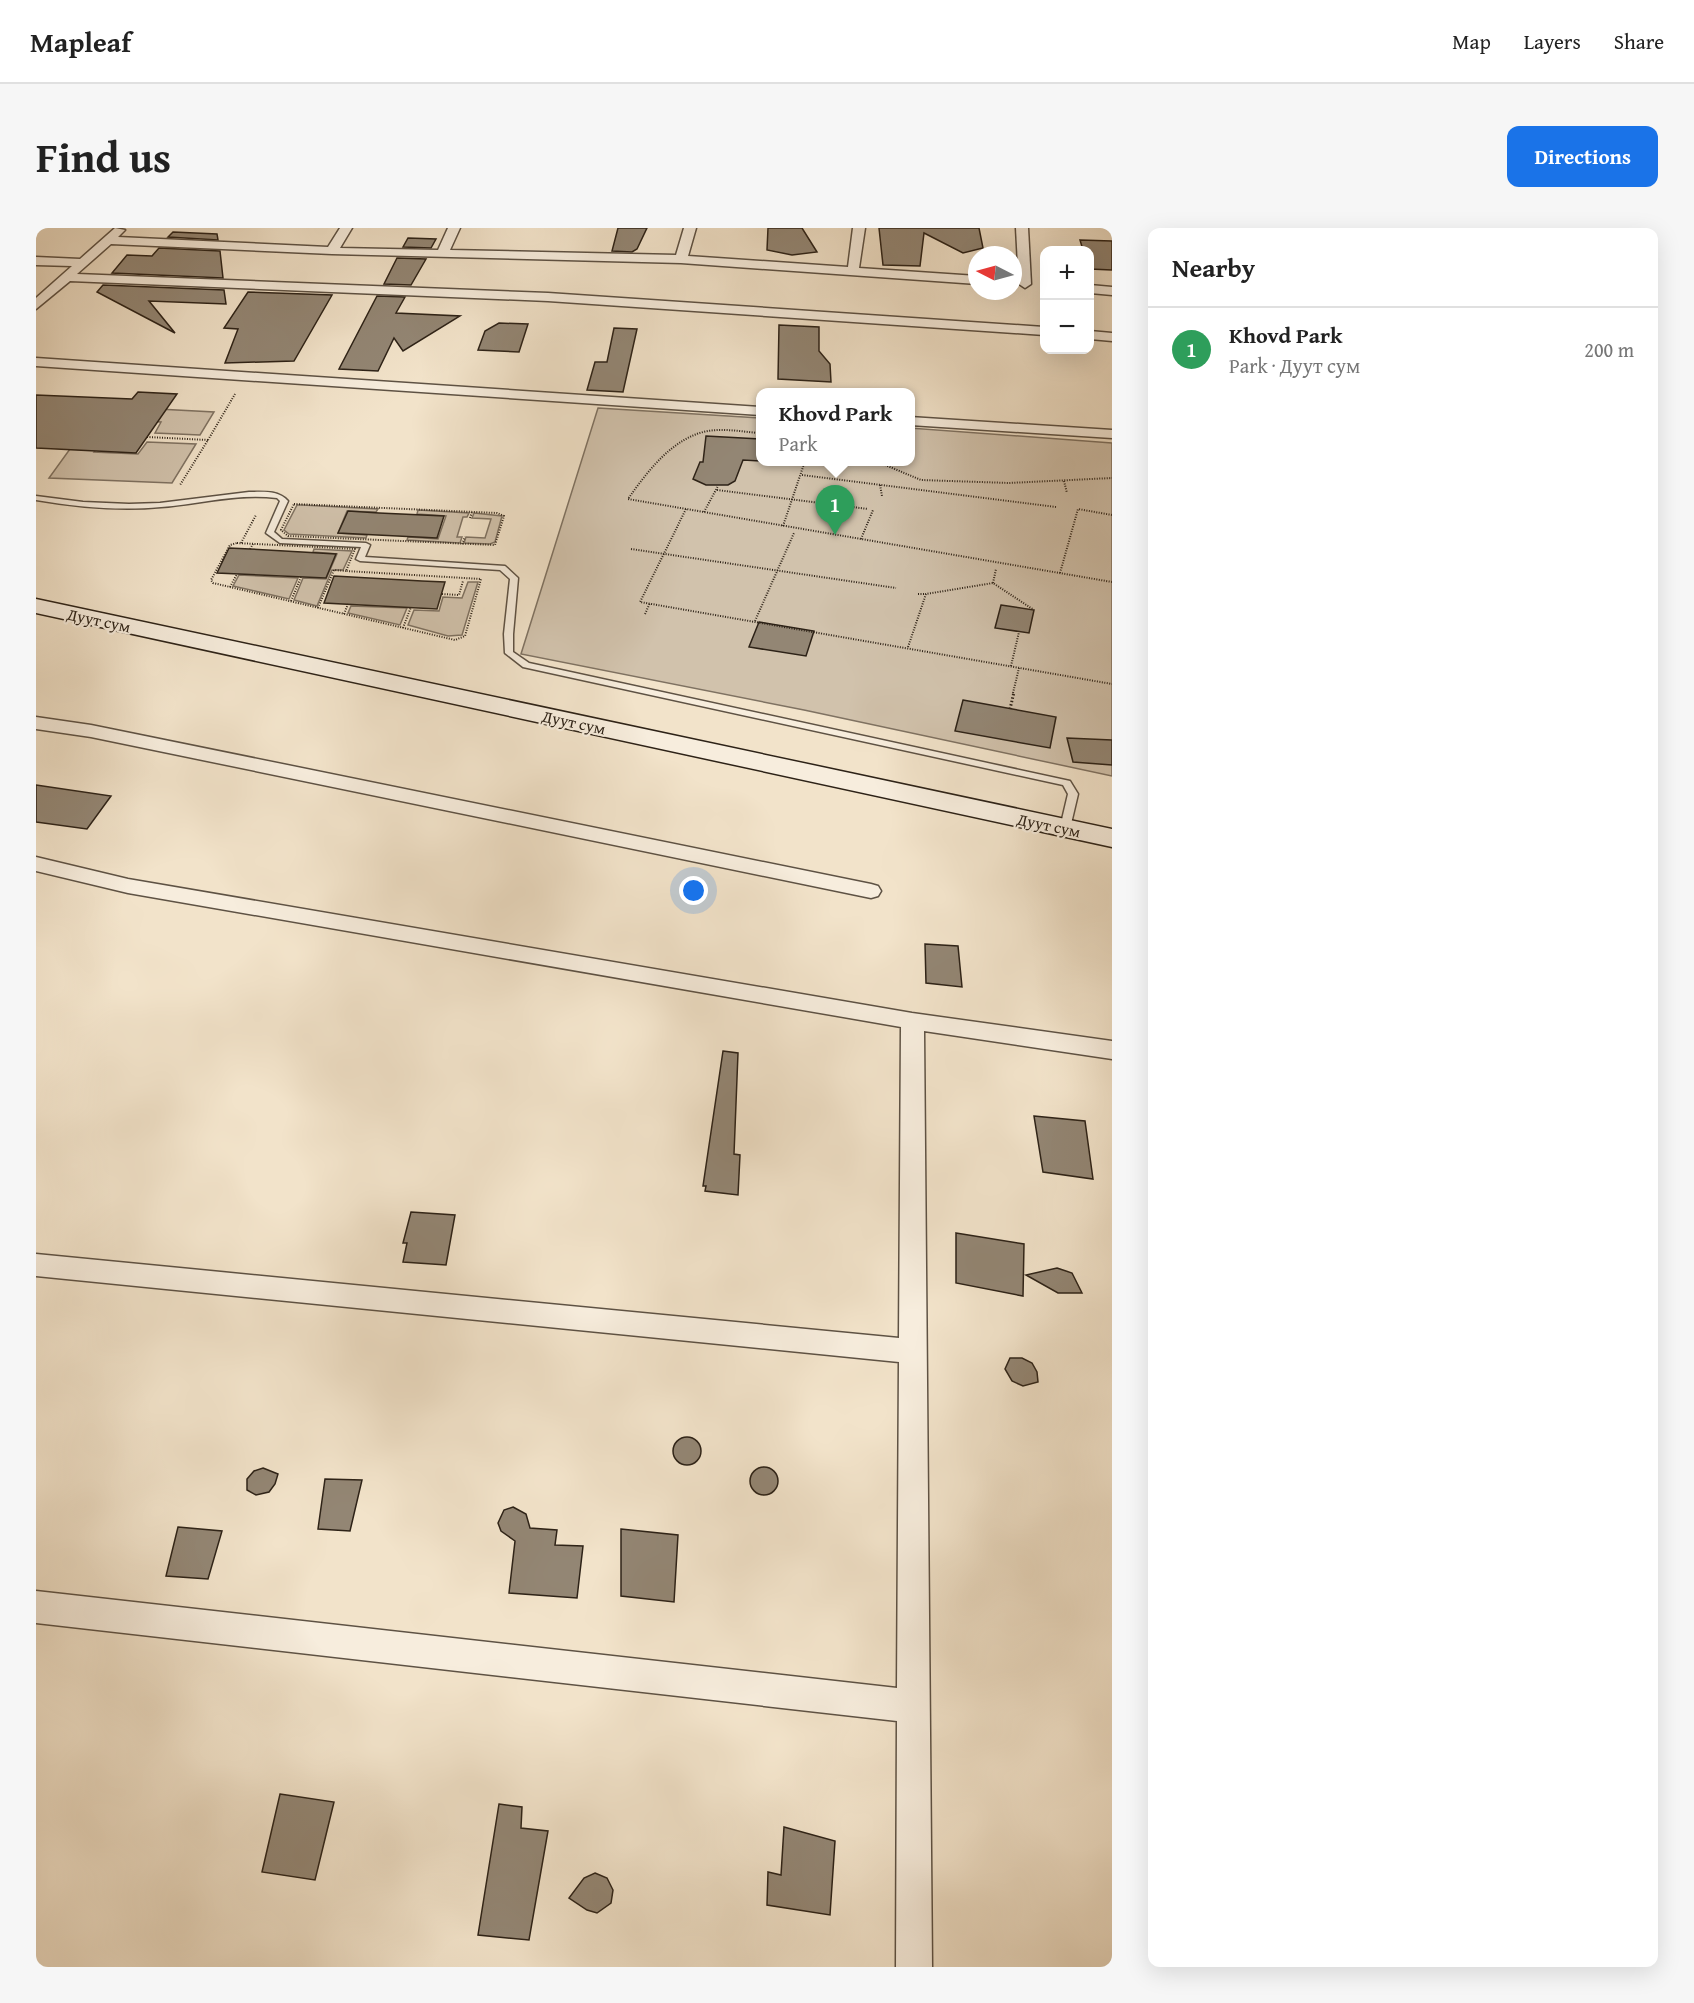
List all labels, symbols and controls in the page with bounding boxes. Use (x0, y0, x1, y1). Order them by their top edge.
text: Mapleaf (30, 21, 131, 62)
text: Map (1452, 26, 1491, 57)
text: Layers (1524, 26, 1581, 57)
text: Share (1614, 26, 1664, 57)
text: Find us (36, 126, 171, 187)
button: Directions (1507, 126, 1658, 187)
north arrow (968, 246, 1022, 300)
map controls (1040, 246, 1094, 354)
button: + (1040, 246, 1094, 300)
text: Nearby (1172, 248, 1255, 287)
button: − (1040, 300, 1094, 354)
text: Khovd Park (1229, 319, 1343, 351)
text: 1 (1186, 335, 1197, 364)
text: 200 m (1584, 335, 1634, 364)
text: Park · Дуут сум (1229, 351, 1360, 380)
popup (756, 388, 915, 466)
text: Khovd Park (779, 397, 892, 429)
text: Park (779, 429, 817, 458)
pin: 1 (816, 486, 854, 535)
street label: Дуут сум (64, 601, 133, 638)
street label: Дуут сум (539, 703, 608, 740)
street label: Дуут сум (1014, 806, 1083, 843)
your location (679, 876, 708, 905)

